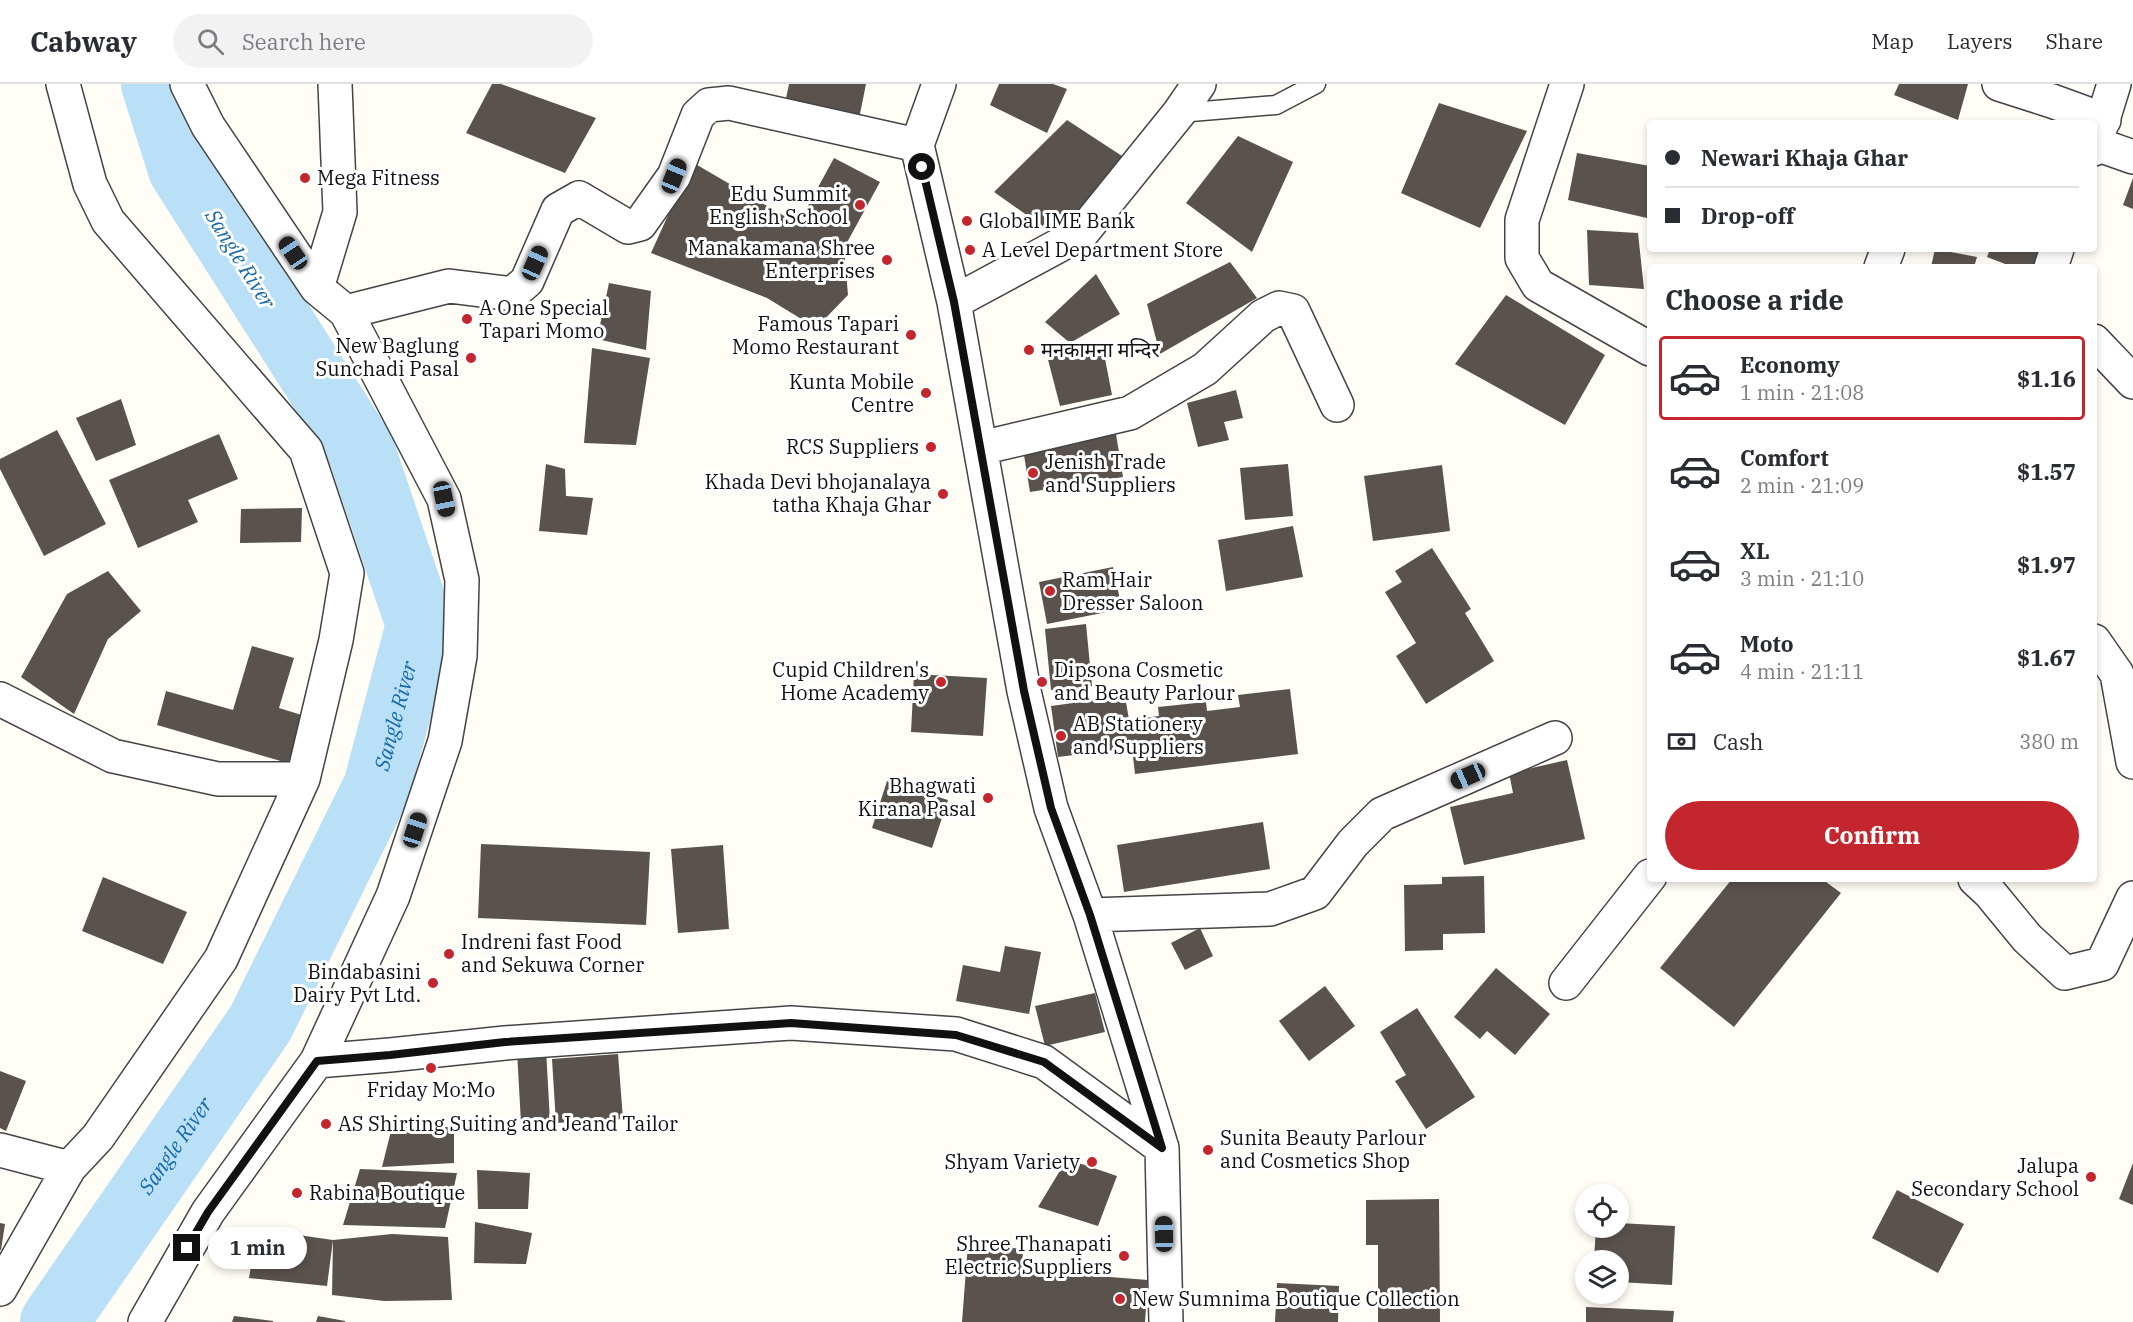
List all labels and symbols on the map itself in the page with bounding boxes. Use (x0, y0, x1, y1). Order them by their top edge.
route start (908, 153, 935, 180)
car (659, 156, 689, 196)
place label: Mega Fitness (317, 164, 440, 191)
marker: Mega Fitness (298, 171, 312, 185)
place label: Edu Summit English School (709, 180, 848, 230)
marker: Edu Summit English School (853, 198, 867, 212)
water label: Sangle River (199, 203, 283, 314)
place label: Global IME Bank (979, 207, 1135, 234)
marker: Global IME Bank (960, 214, 974, 228)
car (275, 233, 311, 273)
place label: Manakamana Shree Enterprises (687, 234, 875, 284)
place label: A Level Department Store (982, 236, 1223, 263)
car (519, 243, 551, 283)
marker: A Level Department Store (963, 243, 977, 257)
marker: Manakamana Shree Enterprises (880, 253, 894, 267)
place label: A One Special Tapari Momo (479, 294, 608, 344)
place label: Famous Tapari Momo Restaurant (732, 310, 899, 360)
marker: A One Special Tapari Momo (460, 312, 474, 326)
marker: Famous Tapari Momo Restaurant (904, 328, 918, 342)
place label: New Baglung Sunchadi Pasal (315, 332, 459, 382)
place label: मनकामना मन्दिर (1041, 336, 1160, 363)
marker: मनकामना मन्दिर (1022, 343, 1036, 357)
marker: New Baglung Sunchadi Pasal (464, 351, 478, 365)
place label: Kunta Mobile Centre (789, 368, 914, 418)
marker: Kunta Mobile Centre (919, 386, 933, 400)
place label: RCS Suppliers (786, 433, 919, 460)
marker: RCS Suppliers (924, 440, 938, 454)
place label: Jenish Trade and Suppliers (1045, 448, 1176, 498)
marker: Jenish Trade and Suppliers (1026, 466, 1040, 480)
place label: Khada Devi bhojanalaya tatha Khaja Ghar (705, 468, 931, 518)
car (431, 480, 457, 518)
marker: Khada Devi bhojanalaya tatha Khaja Ghar (936, 487, 950, 501)
place label: Ram Hair Dresser Saloon (1062, 566, 1204, 616)
marker: Ram Hair Dresser Saloon (1043, 584, 1057, 598)
place label: Cupid Children's Home Academy (772, 656, 929, 706)
place label: Dipsona Cosmetic and Beauty Parlour (1054, 656, 1235, 706)
water label: Sangle River (367, 657, 423, 774)
marker: Cupid Children's Home Academy (934, 675, 948, 689)
marker: Dipsona Cosmetic and Beauty Parlour (1035, 675, 1049, 689)
place label: AB Stationery and Suppliers (1073, 710, 1204, 760)
marker: AB Stationery and Suppliers (1054, 729, 1068, 743)
car (1448, 760, 1488, 792)
place label: Bhagwati Kirana Pasal (858, 772, 976, 822)
marker: Bhagwati Kirana Pasal (981, 791, 995, 805)
car (401, 810, 429, 850)
place label: Indreni fast Food and Sekuwa Corner (461, 928, 644, 978)
marker: Indreni fast Food and Sekuwa Corner (442, 947, 456, 961)
place label: Bindabasini Dairy Pvt Ltd. (293, 958, 421, 1008)
marker: Bindabasini Dairy Pvt Ltd. (426, 976, 440, 990)
marker: Friday Mo:Mo (424, 1061, 438, 1075)
place label: Friday Mo:Mo (367, 1076, 495, 1103)
water label: Sangle River (131, 1091, 219, 1200)
place label: AS Shirting Suiting and Jeand Tailor (338, 1110, 678, 1137)
marker: AS Shirting Suiting and Jeand Tailor (319, 1117, 333, 1131)
place label: Sunita Beauty Parlour and Cosmetics Shop (1220, 1124, 1426, 1174)
marker: Sunita Beauty Parlour and Cosmetics Shop (1201, 1143, 1215, 1157)
place label: Shyam Variety (944, 1148, 1080, 1175)
place label: Jalupa Secondary School (1911, 1152, 2079, 1202)
marker: Shyam Variety (1085, 1155, 1099, 1169)
marker: Jalupa Secondary School (2084, 1170, 2098, 1184)
place label: Rabina Boutique (309, 1179, 465, 1206)
marker: Rabina Boutique (290, 1186, 304, 1200)
car (1155, 1216, 1173, 1252)
callout: 1 min (208, 1227, 307, 1269)
place label: Shree Thanapati Electric Suppliers (945, 1230, 1112, 1280)
route end (173, 1234, 200, 1261)
marker: Shree Thanapati Electric Suppliers (1117, 1249, 1131, 1263)
place label: New Sumnima Boutique Collection (1132, 1285, 1460, 1312)
marker: New Sumnima Boutique Collection (1113, 1292, 1127, 1306)

